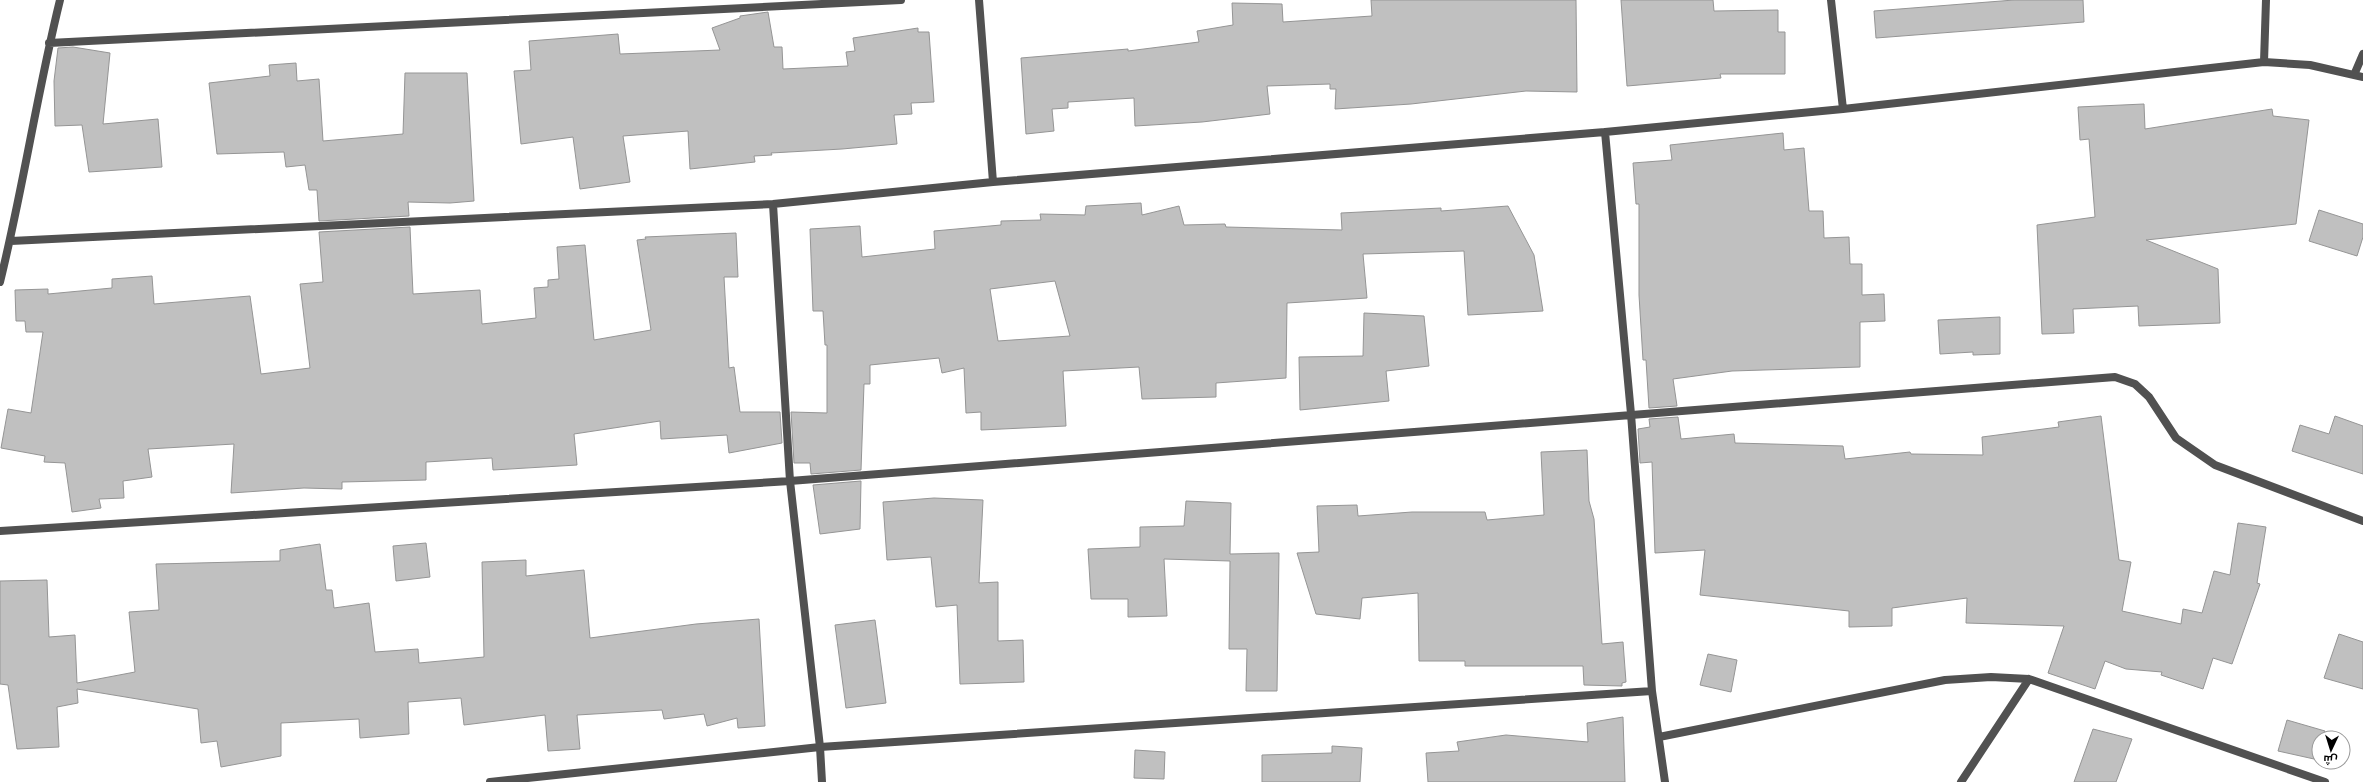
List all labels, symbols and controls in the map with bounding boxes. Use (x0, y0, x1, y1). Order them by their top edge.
north arrow (2311, 730, 2351, 770)
text: ش (2323, 753, 2338, 766)

